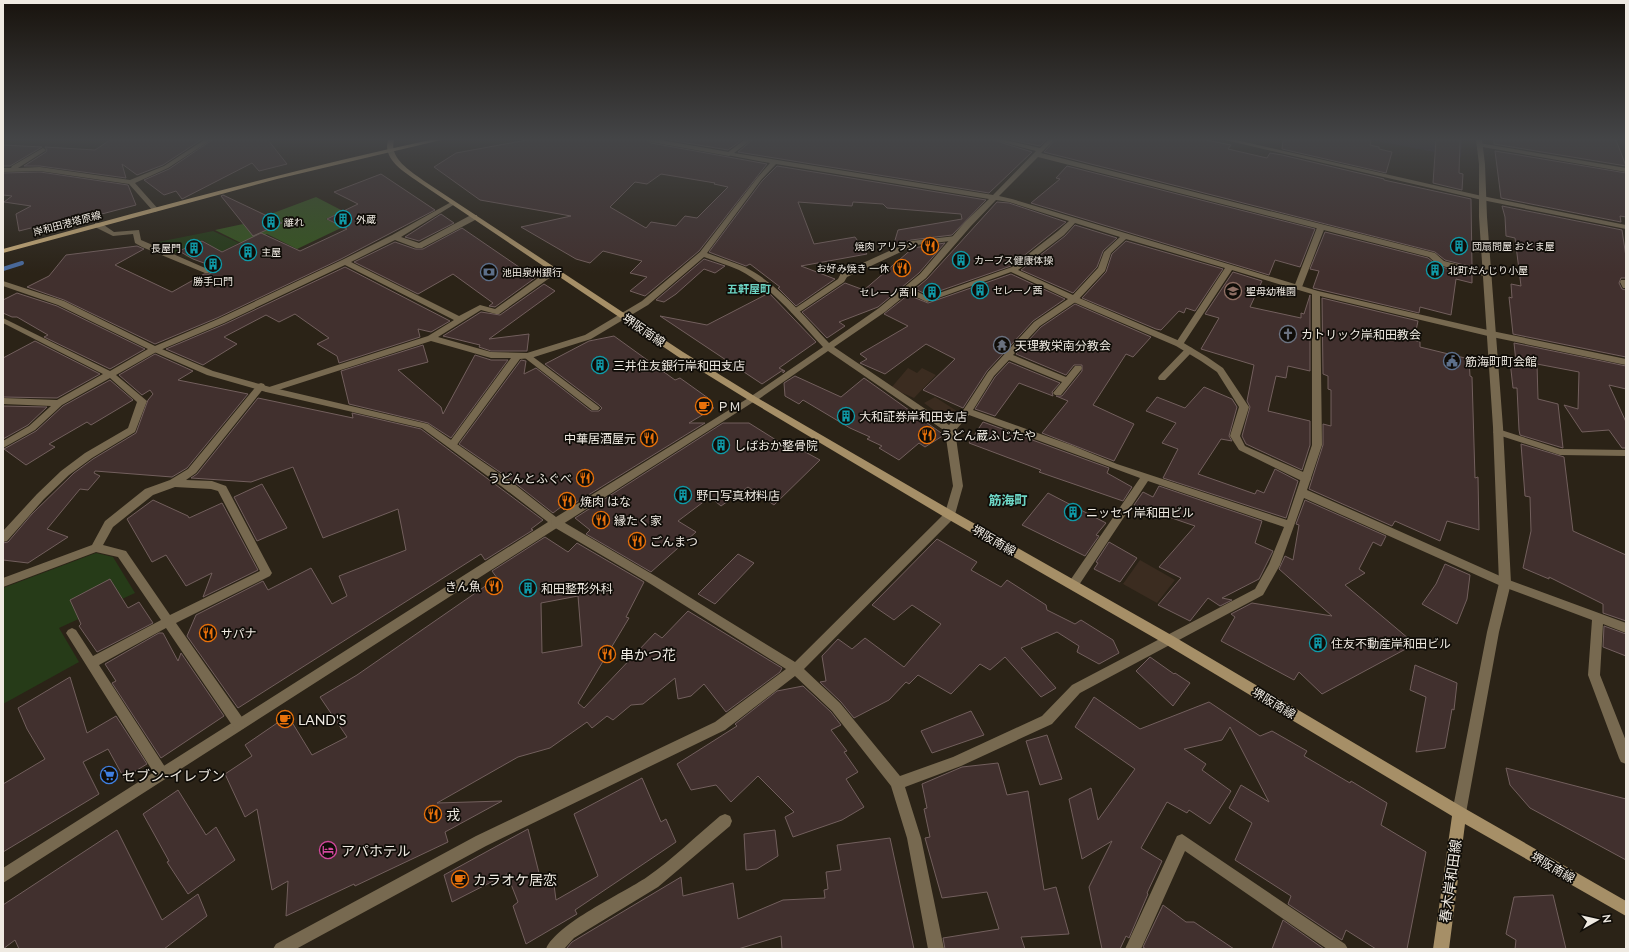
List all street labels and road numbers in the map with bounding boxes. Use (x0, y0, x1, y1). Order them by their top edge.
street label: 岸和田港塔原線 (32, 208, 102, 238)
street label: 堺阪南線 (620, 310, 668, 350)
street label: 堺阪南線 (969, 522, 1019, 558)
street label: 堺阪南線 (1250, 684, 1298, 722)
street label: 春木岸和田線 (1436, 838, 1464, 924)
street label: 堺阪南線 (1528, 849, 1578, 885)

